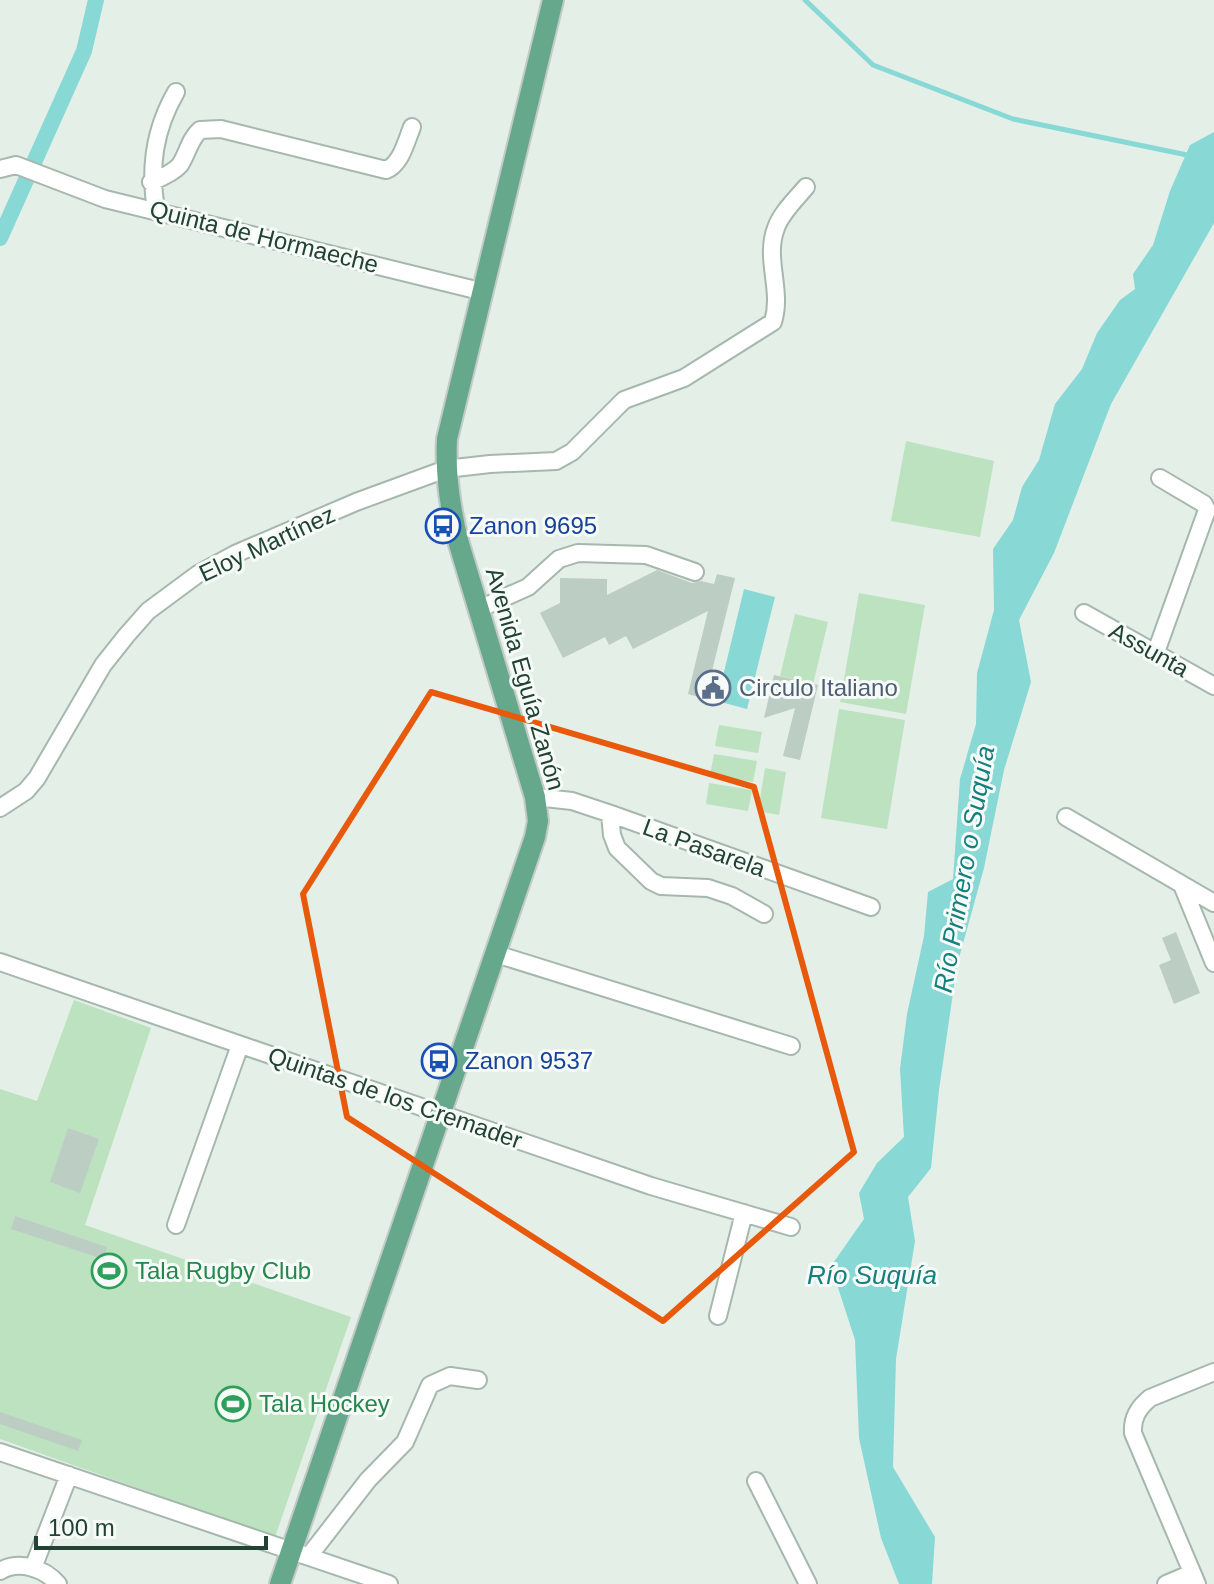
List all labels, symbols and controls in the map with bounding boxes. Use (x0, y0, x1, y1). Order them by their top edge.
street label: Quinta de Hormaeche (147, 195, 381, 278)
street label: Eloy Martínez (195, 500, 339, 587)
bus stop icon: Zanon 9695 (424, 507, 462, 545)
place label: Zanon 9695 (469, 512, 597, 539)
street label: Avenida Eguía Zanón (481, 564, 570, 793)
street label: Assunta (1105, 617, 1194, 683)
public building icon: Circulo Italiano (694, 669, 732, 707)
place label: Circulo Italiano (739, 674, 898, 701)
water label: Río Primero o Suquía (928, 743, 1000, 995)
street label: La Pasarela (639, 813, 770, 882)
street label: Quintas de los Cremader (265, 1041, 526, 1154)
bus stop icon: Zanon 9537 (420, 1042, 458, 1080)
place label: Zanon 9537 (465, 1047, 593, 1074)
sports icon: Tala Rugby Club (90, 1252, 128, 1290)
place label: Tala Rugby Club (135, 1257, 311, 1284)
water label: Río Suquía (807, 1260, 937, 1290)
sports icon: Tala Hockey (214, 1385, 252, 1423)
place label: Tala Hockey (259, 1390, 390, 1417)
scale bar (36, 1500, 266, 1550)
text: 100 m (48, 1514, 115, 1541)

